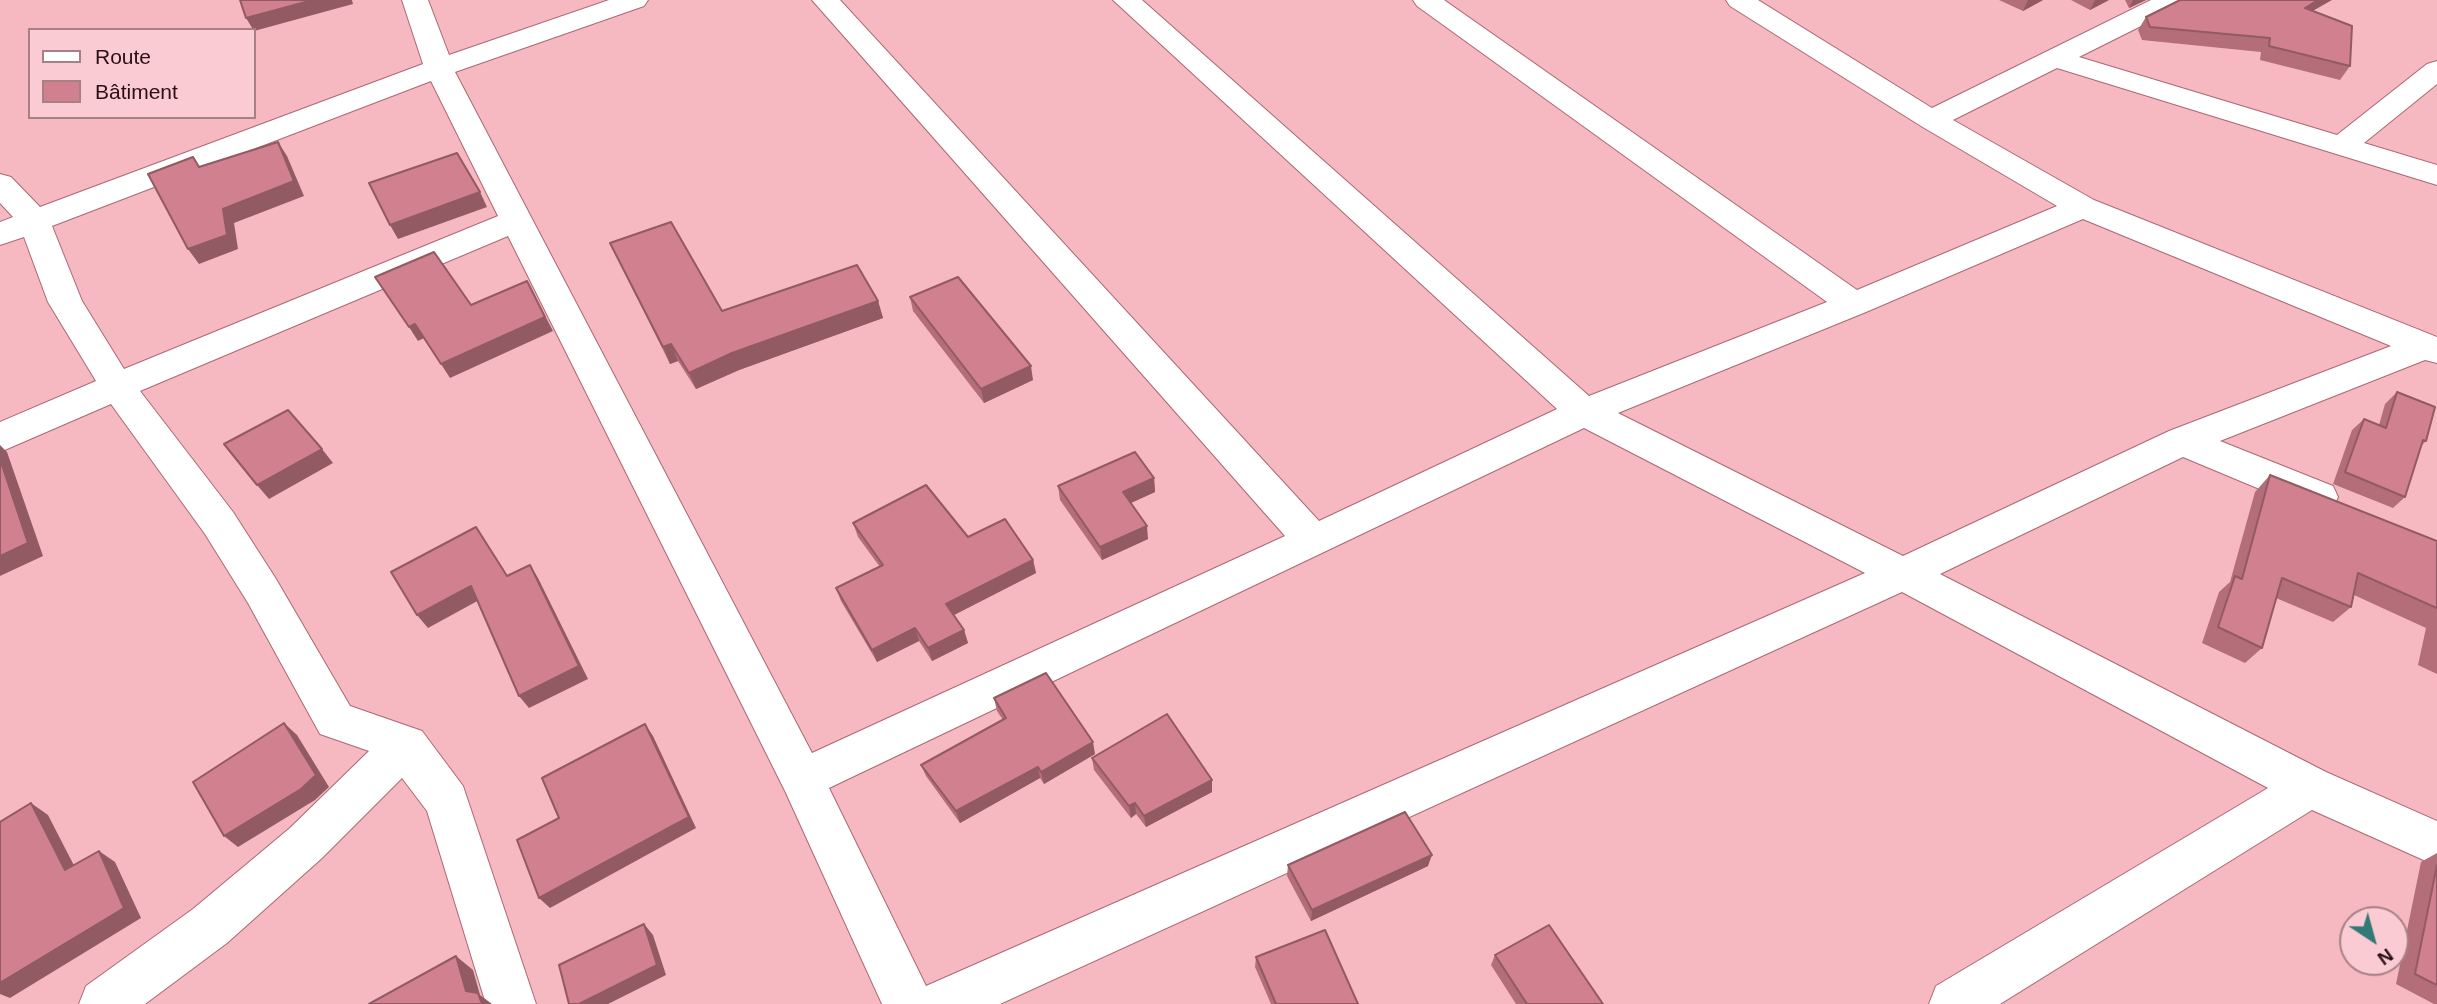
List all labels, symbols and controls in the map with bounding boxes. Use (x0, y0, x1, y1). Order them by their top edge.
legend (28, 28, 256, 119)
text: Route (95, 45, 151, 68)
text: Bâtiment (95, 80, 178, 103)
north arrow (2339, 906, 2409, 976)
text: N (2374, 944, 2397, 969)

